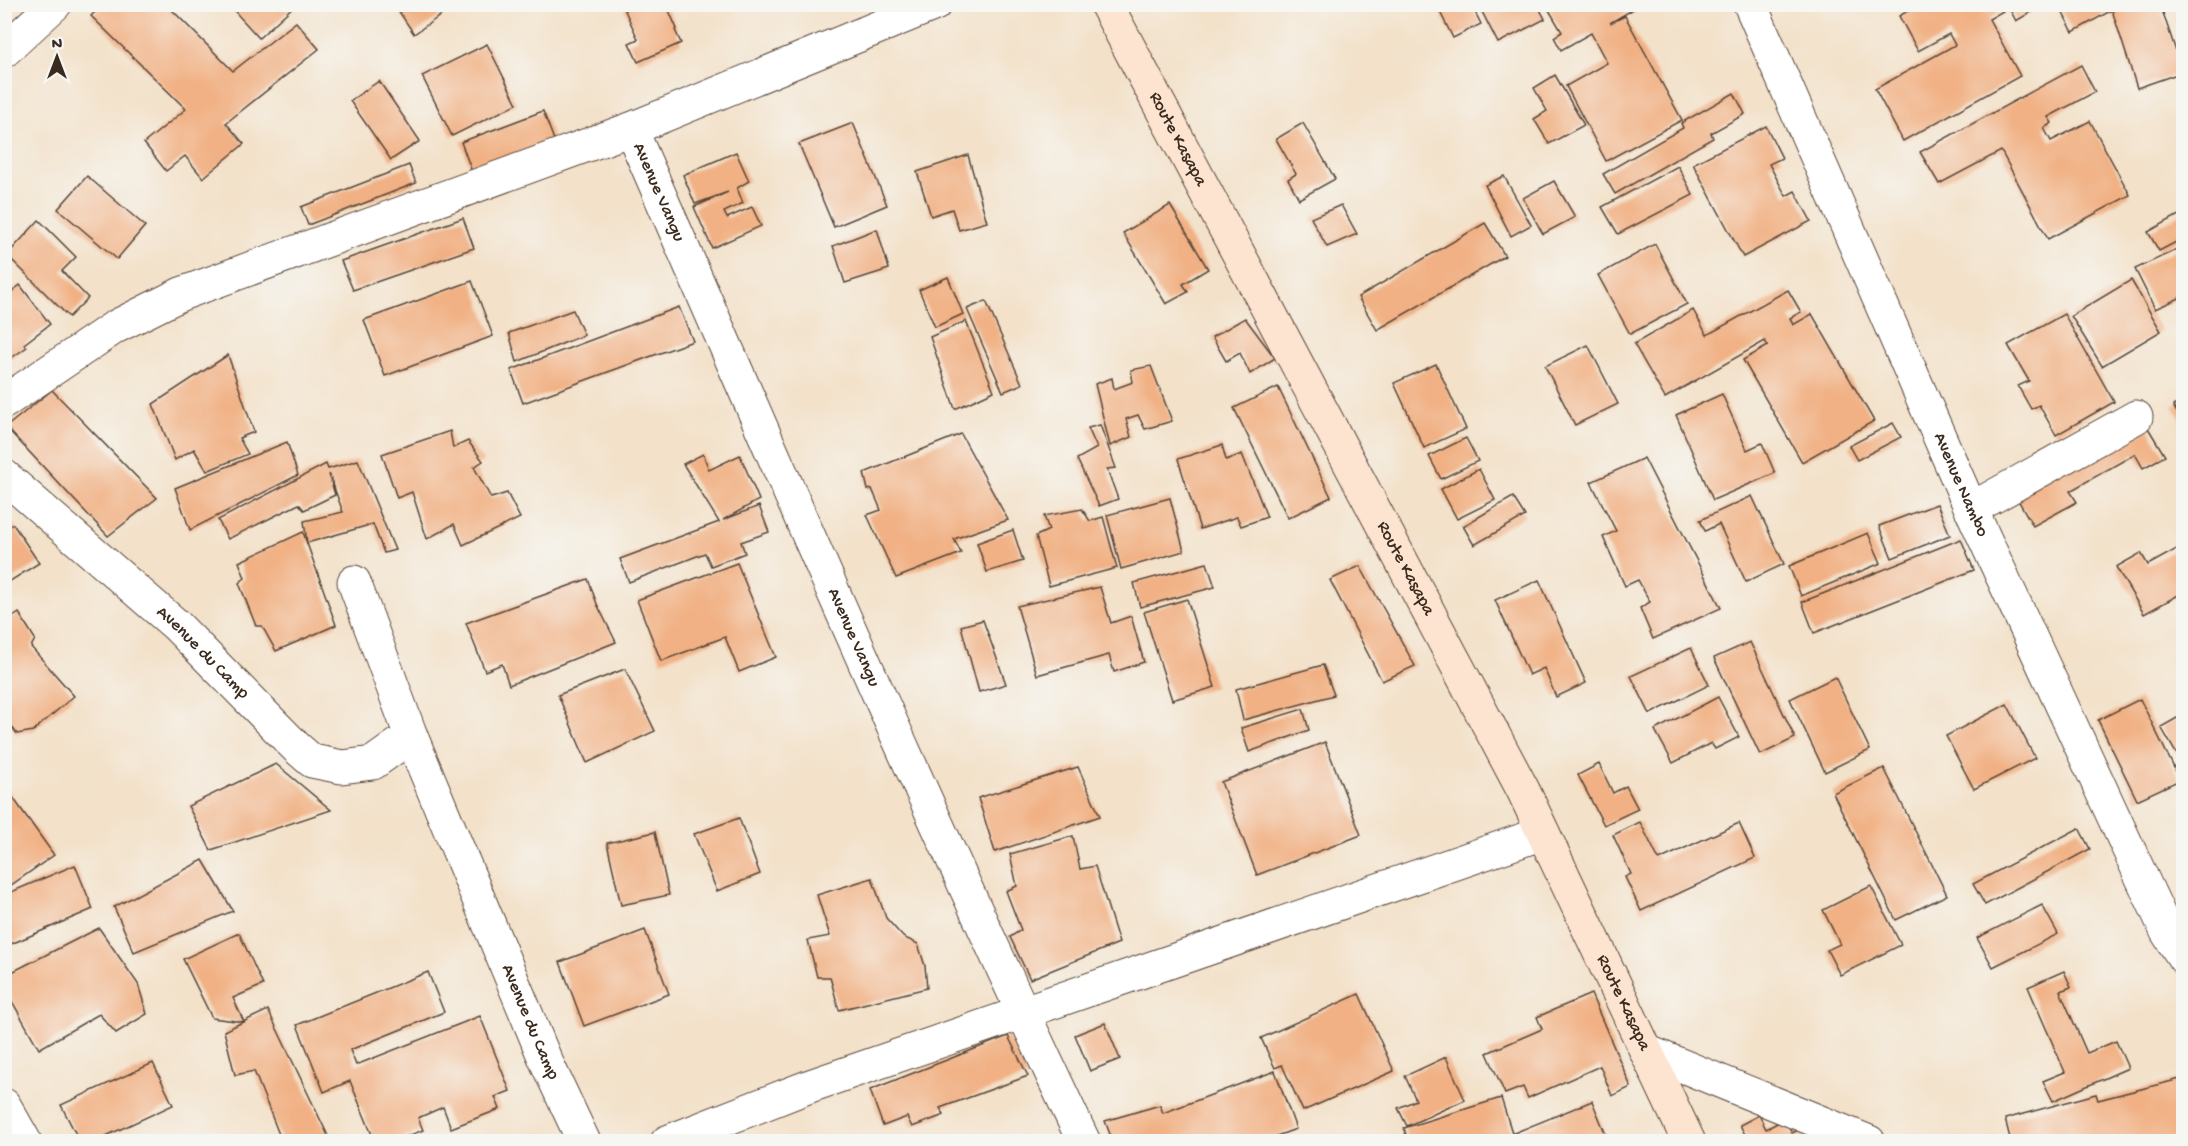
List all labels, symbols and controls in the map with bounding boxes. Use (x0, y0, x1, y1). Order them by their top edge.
north arrow (27, 27, 87, 87)
text: N (52, 36, 63, 55)
street label: Route Kasapa (1144, 88, 1212, 191)
street label: Avenue Vangu (628, 140, 690, 245)
street label: Avenue Nambo (1928, 430, 1993, 540)
street label: Route Kasapa (1372, 518, 1439, 620)
street label: Avenue Vangu (822, 585, 885, 691)
street label: Avenue du Camp (152, 602, 254, 704)
street label: Route Kasapa (1592, 951, 1655, 1055)
street label: Avenue du Camp (496, 961, 564, 1083)

